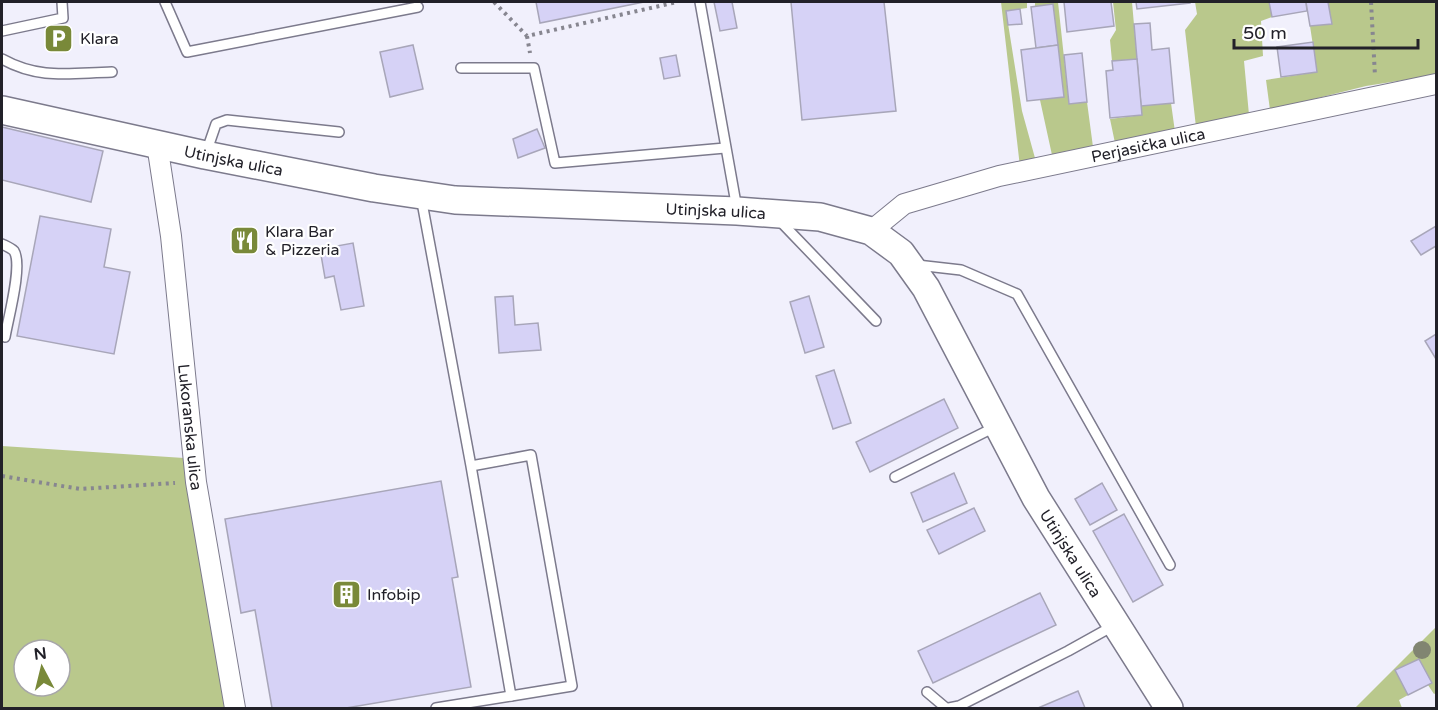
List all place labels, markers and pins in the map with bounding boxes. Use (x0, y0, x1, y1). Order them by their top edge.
parking icon: Klara (43, 22, 75, 54)
place label: Klara (80, 29, 119, 49)
place label: Klara Bar & Pizzeria (265, 222, 340, 260)
restaurant icon: Klara Bar & Pizzeria (228, 224, 260, 256)
building icon: Infobip (330, 578, 362, 610)
place label: Infobip (367, 585, 421, 605)

